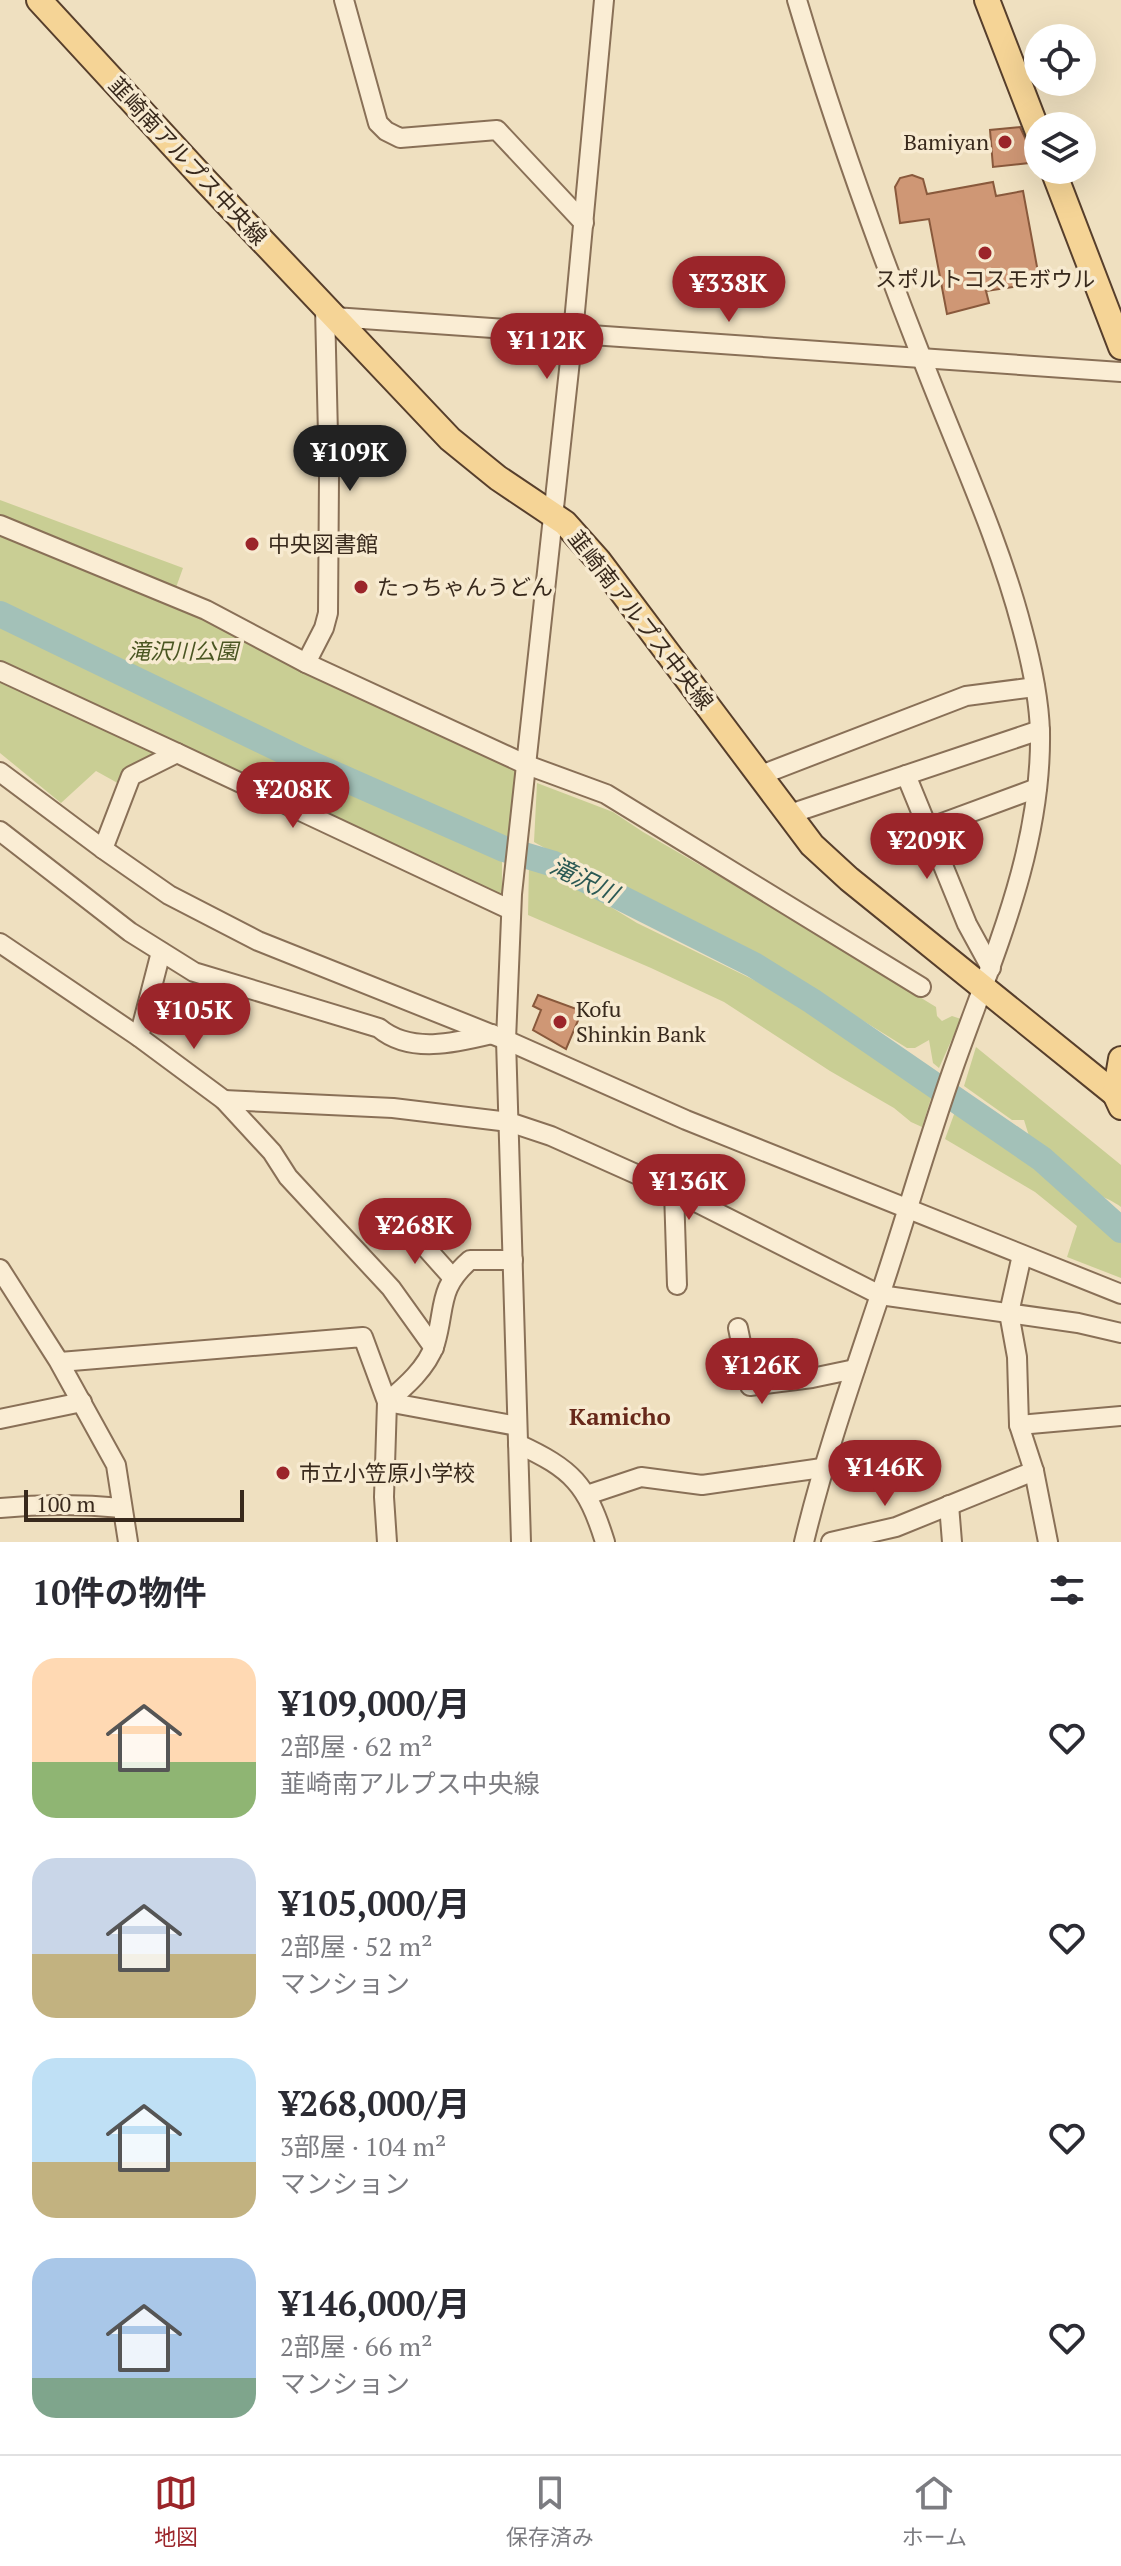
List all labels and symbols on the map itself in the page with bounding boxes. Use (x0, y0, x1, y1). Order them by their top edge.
street label: 韮崎南アルプス中央線 (103, 70, 274, 251)
place label: Bamiyan (903, 127, 989, 156)
marker: Bamiyan (996, 133, 1014, 151)
marker: スポルトコスモボウル (976, 244, 994, 262)
pin: ¥338K (673, 256, 785, 324)
place label: スポルトコスモボウル (875, 264, 1095, 293)
pin: ¥112K (491, 313, 603, 381)
pin: ¥109K (294, 425, 406, 493)
street label: 韮崎南アルプス中央線 (562, 524, 720, 715)
place label: 中央図書館 (268, 529, 378, 558)
marker: 中央図書館 (243, 535, 261, 553)
place label: たっちゃんうどん (377, 572, 553, 601)
marker: たっちゃんうどん (352, 578, 370, 596)
park label: 滝沢川公園 (128, 636, 241, 665)
pin: ¥208K (237, 762, 349, 830)
pin: ¥209K (871, 813, 983, 881)
water label: 滝沢川 (545, 849, 627, 911)
pin: ¥105K (138, 983, 250, 1051)
place label: Kofu Shinkin Bank (576, 994, 706, 1048)
marker: Kofu Shinkin Bank (551, 1013, 569, 1031)
pin: ¥136K (633, 1154, 745, 1222)
pin: ¥268K (359, 1198, 471, 1266)
pin: ¥126K (706, 1338, 818, 1406)
district label: Kamicho (569, 1400, 671, 1432)
pin: ¥146K (829, 1440, 941, 1508)
place label: 市立小笠原小学校 (299, 1458, 475, 1487)
marker: 市立小笠原小学校 (274, 1464, 292, 1482)
scale bar (24, 1486, 244, 1522)

